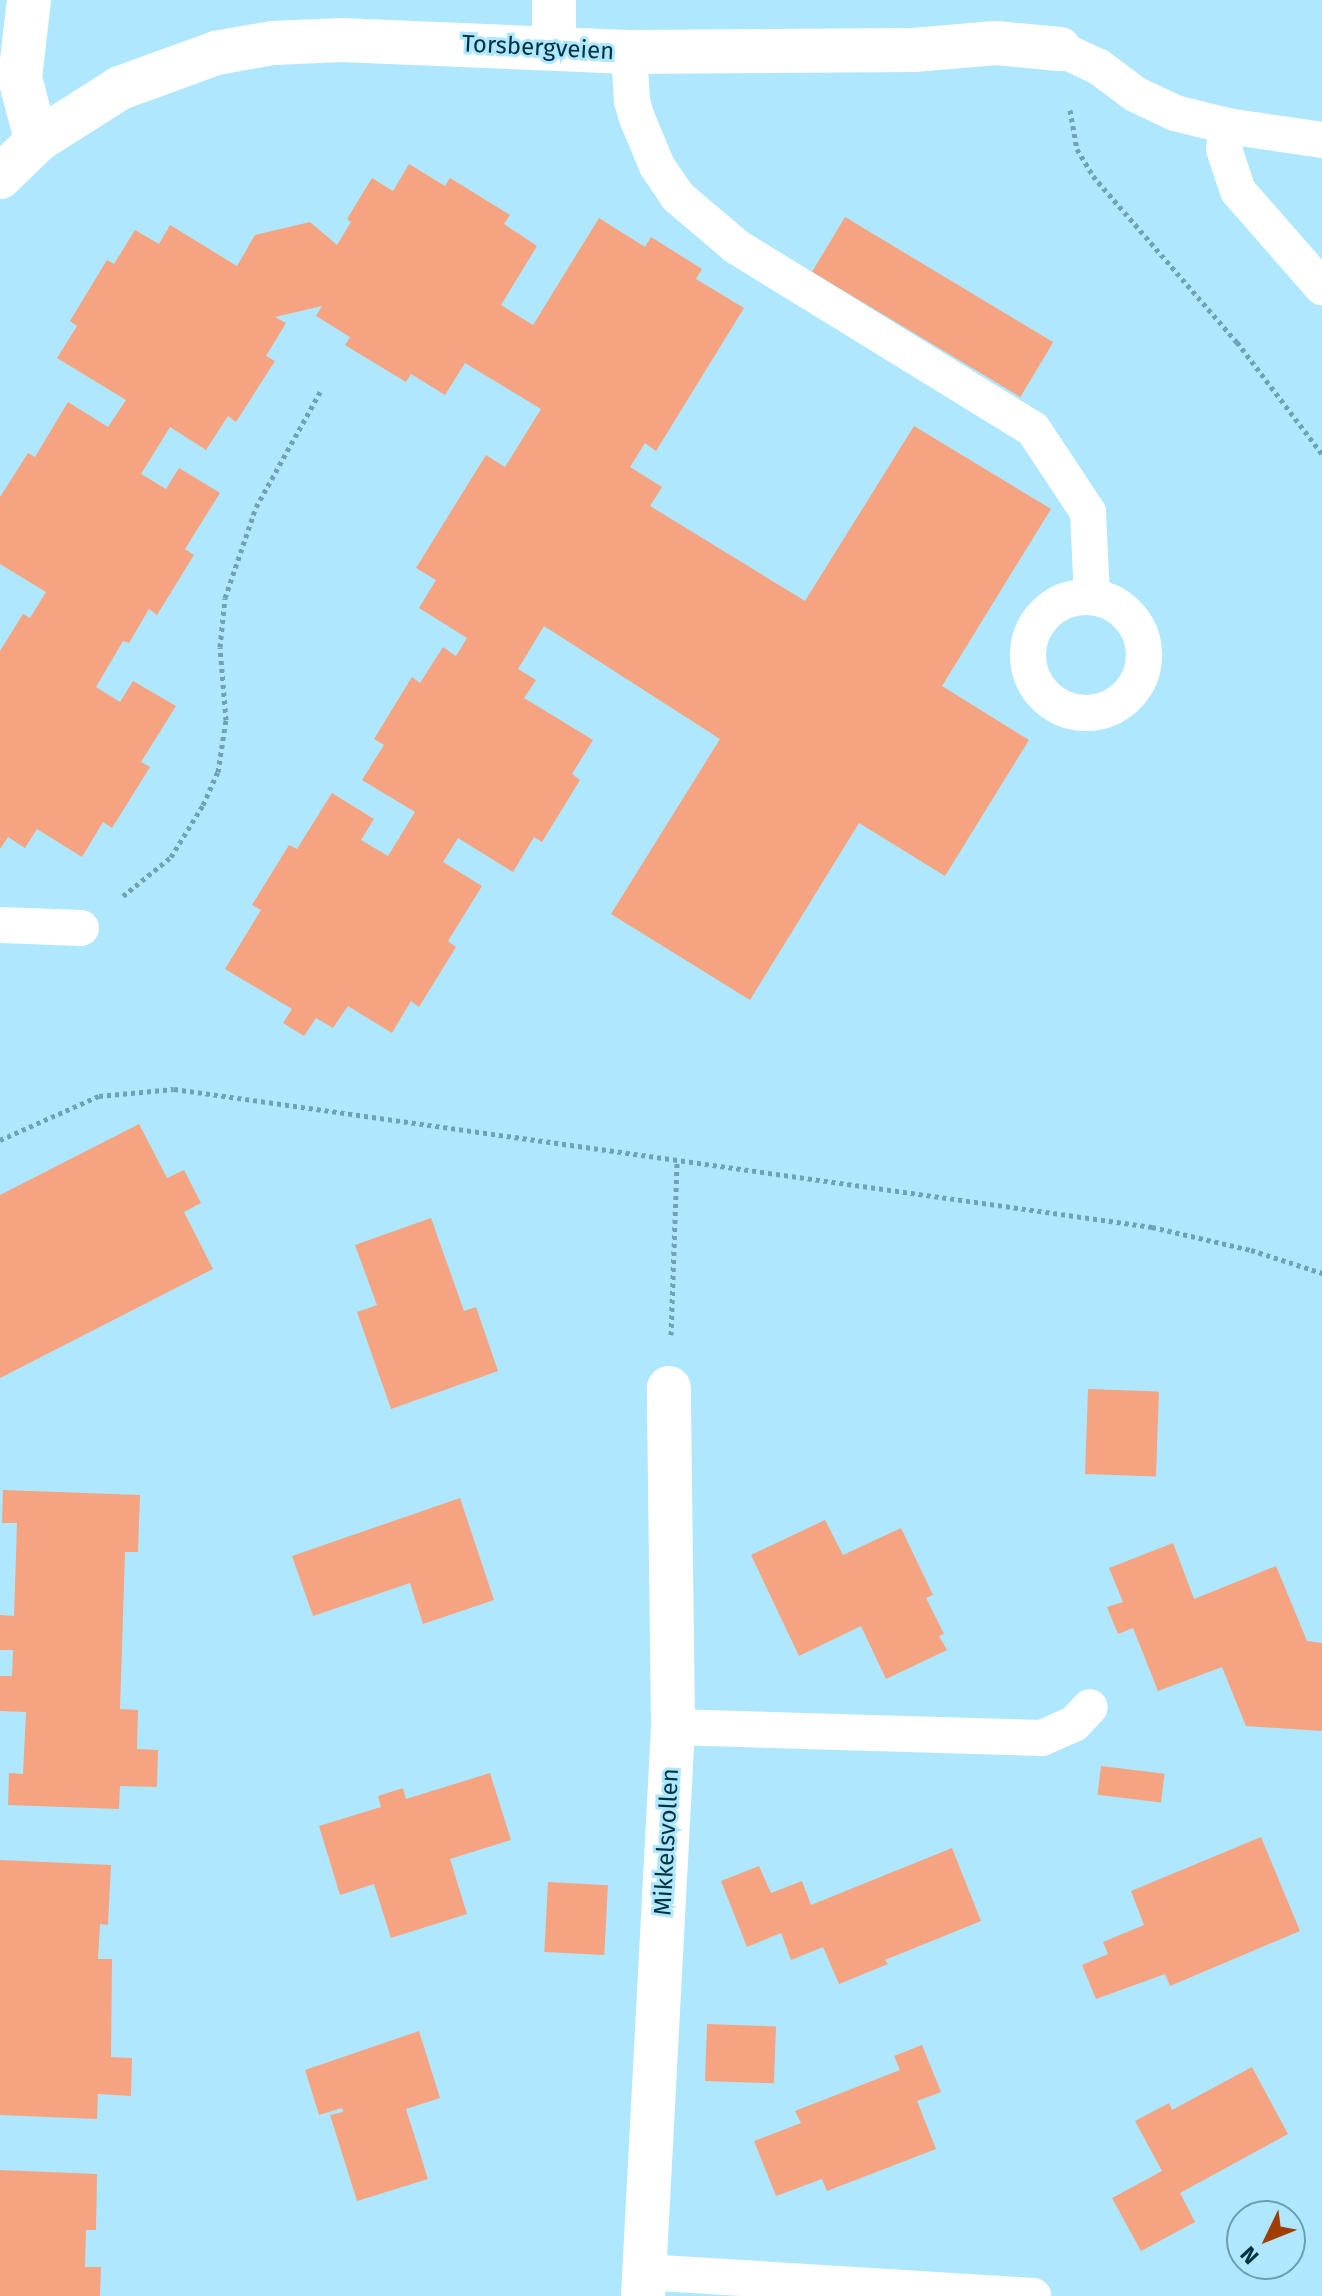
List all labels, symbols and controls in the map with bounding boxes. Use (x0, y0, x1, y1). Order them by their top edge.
street label: Torsbergveien (461, 30, 615, 66)
street label: Mikkelsvollen (649, 1768, 685, 1916)
north arrow (1226, 2200, 1306, 2280)
text: N (1235, 2241, 1264, 2270)

